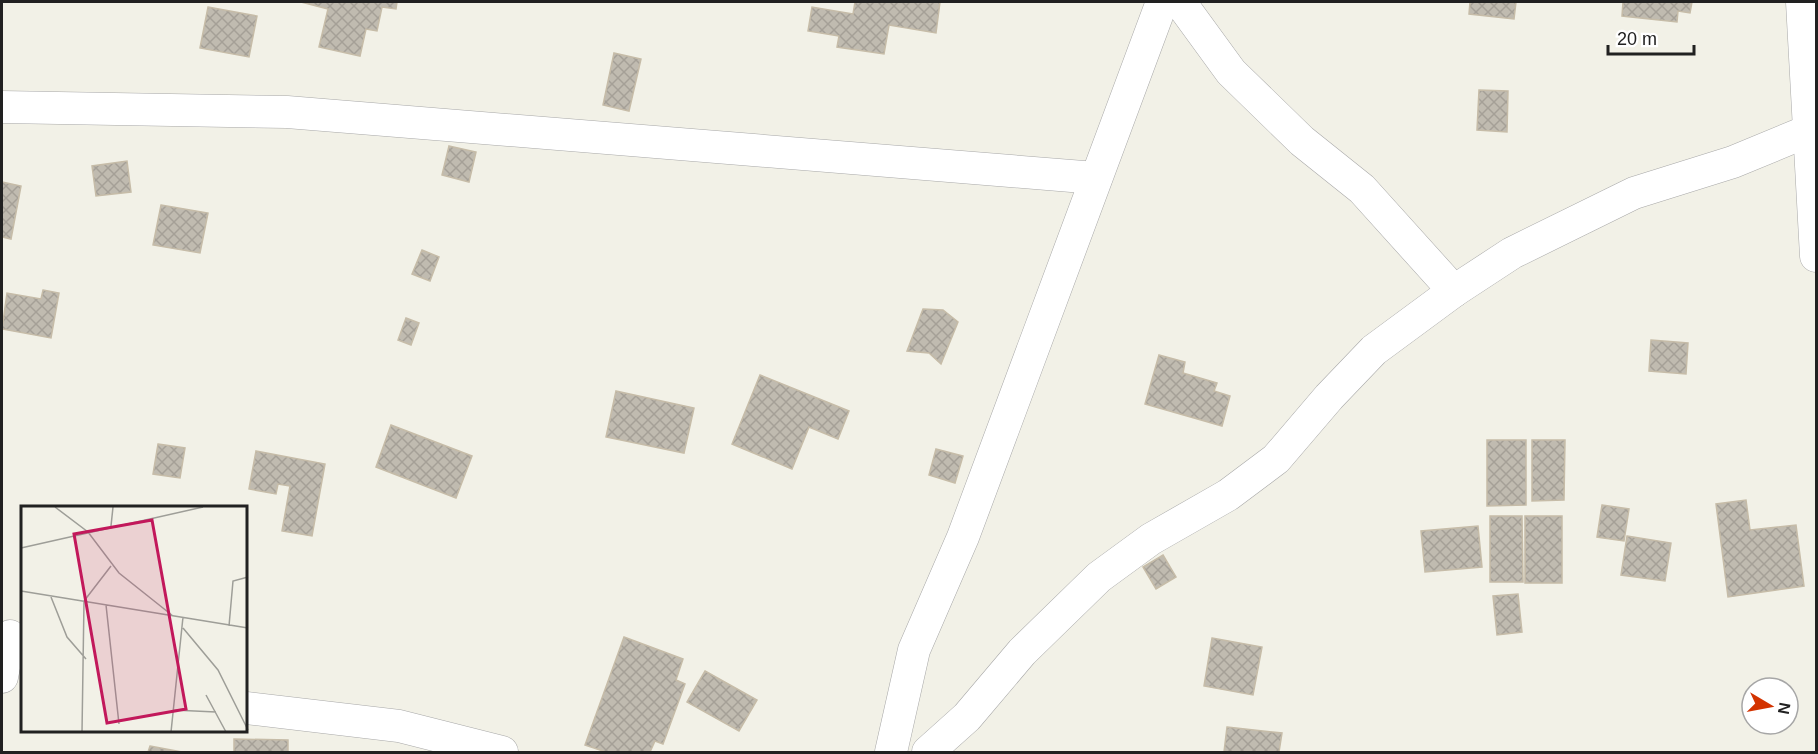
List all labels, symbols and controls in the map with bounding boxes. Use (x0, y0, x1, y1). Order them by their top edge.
scale bar (1608, 18, 1694, 56)
text: 20 m (1617, 29, 1657, 49)
inset map (21, 506, 248, 733)
north arrow (1740, 676, 1800, 736)
text: N (1775, 701, 1794, 716)

